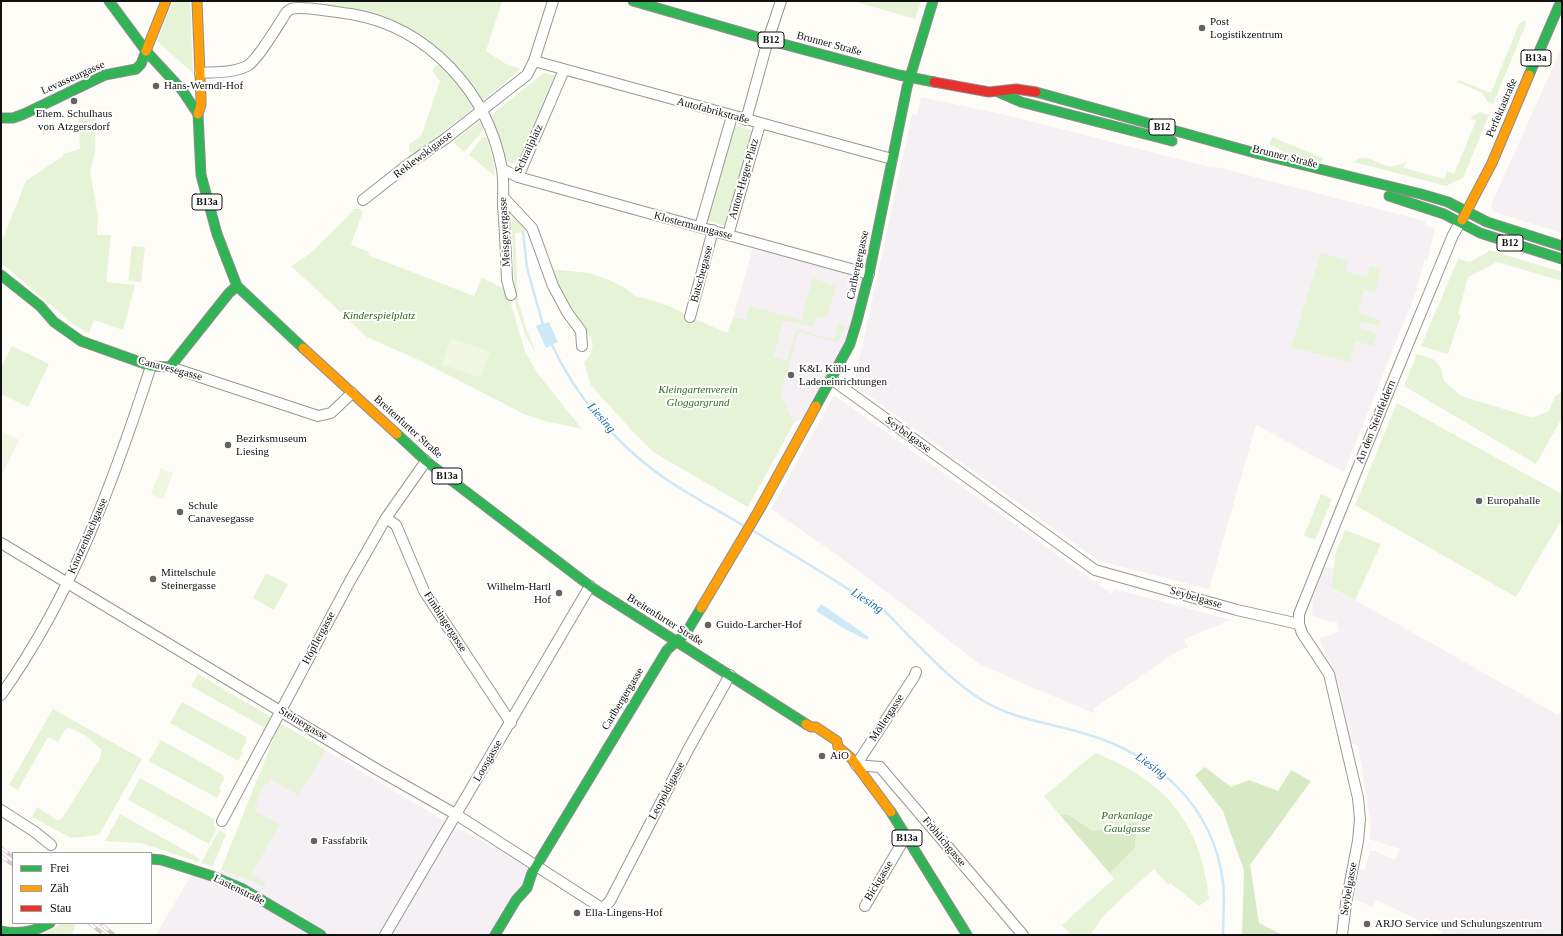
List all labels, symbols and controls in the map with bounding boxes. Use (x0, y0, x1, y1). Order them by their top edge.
place label: Post Logistikzentrum (1210, 15, 1283, 41)
marker: Post Logistikzentrum (1197, 23, 1207, 33)
street label: Brunner Straße (795, 29, 863, 59)
road number: B12 (758, 32, 784, 48)
road number: B13a (1521, 50, 1551, 66)
street label: Levasseurgasse (39, 58, 107, 98)
street label: Perfektastraße (1484, 76, 1520, 140)
place label: Hans-Werndl-Hof (164, 79, 243, 93)
marker: Hans-Werndl-Hof (151, 81, 161, 91)
street label: Autofabrikstraße (675, 95, 751, 127)
marker: Ehem. Schulhaus von Atzgersdorf (69, 96, 79, 106)
place label: Ehem. Schulhaus von Atzgersdorf (36, 107, 112, 133)
road number: B12 (1149, 119, 1175, 135)
street label: Schrailplatz (512, 122, 546, 176)
street label: Reklewskigasse (391, 129, 455, 181)
street label: Anton-Heger-Platz (726, 137, 762, 221)
street label: Brunner Straße (1251, 143, 1319, 171)
road number: B13a (192, 194, 222, 210)
street label: Meisgeyergasse (497, 197, 513, 267)
street label: Klostermanngasse (652, 209, 734, 243)
street label: Carlbergergasse (844, 229, 872, 301)
road number: B12 (1497, 235, 1523, 251)
street label: Batschegasse (688, 244, 716, 304)
park label: Kinderspielplatz (343, 309, 415, 323)
street label: Canavesegasse (136, 354, 204, 384)
place label: K&L Kühl- und Ladeneinrichtungen (799, 362, 887, 388)
marker: K&L Kühl- und Ladeneinrichtungen (786, 370, 796, 380)
street label: An den Steinfeldern (1353, 378, 1399, 466)
park label: Kleingartenverein Gloggargrund (658, 383, 738, 409)
street label: Breitenfurter Straße (371, 393, 445, 461)
water label: Liesing (584, 400, 618, 436)
street label: Seybelgasse (882, 414, 934, 456)
place label: Bezirksmuseum Liesing (236, 432, 307, 458)
marker: Bezirksmuseum Liesing (223, 440, 233, 450)
road number: B13a (432, 468, 462, 484)
place label: Europahalle (1487, 494, 1540, 508)
street label: Knotzenbachgasse (65, 496, 111, 576)
marker: Europahalle (1474, 496, 1484, 506)
place label: Schule Canavesegasse (188, 499, 254, 525)
marker: Schule Canavesegasse (175, 507, 185, 517)
place label: Mittelschule Steinergasse (161, 566, 216, 592)
marker: Mittelschule Steinergasse (148, 574, 158, 584)
place label: Wilhelm-Hartl Hof (487, 580, 551, 606)
street label: Seybelgasse (1168, 584, 1224, 612)
water label: Liesing (848, 585, 886, 617)
marker: Wilhelm-Hartl Hof (554, 588, 564, 598)
street label: Fimbingergasse (421, 589, 469, 655)
street label: Breitenfurter Straße (624, 591, 706, 649)
street label: Höpflergasse (300, 609, 338, 667)
place label: Guido-Larcher-Hof (716, 618, 802, 632)
marker: Guido-Larcher-Hof (703, 620, 713, 630)
street label: Carlbergergasse (599, 665, 647, 733)
street label: Möllergasse (867, 692, 907, 744)
street label: Steinergasse (276, 704, 330, 744)
street label: Loosgasse (471, 738, 505, 784)
place label: AiO (830, 749, 849, 763)
water label: Liesing (1132, 750, 1170, 782)
marker: AiO (817, 751, 827, 761)
street label: Leopoldigasse (646, 760, 688, 822)
park label: Parkanlage Gaulgasse (1101, 809, 1153, 835)
street label: Fröhlichgasse (919, 814, 969, 870)
road number: B13a (892, 830, 922, 846)
place label: Fassfabrik (322, 834, 368, 848)
marker: Fassfabrik (309, 836, 319, 846)
legend (12, 852, 152, 924)
street label: Bickgasse (862, 858, 896, 904)
text: Frei (50, 861, 69, 875)
street label: Seybelgasse (1338, 861, 1360, 917)
street label: Lastenstraße (211, 872, 267, 908)
text: Zäh (50, 881, 69, 895)
text: Stau (50, 901, 71, 915)
place label: Ella-Lingens-Hof (585, 906, 663, 920)
marker: Ella-Lingens-Hof (572, 908, 582, 918)
place label: ARJO Service und Schulungszentrum (1375, 917, 1542, 931)
marker: ARJO Service und Schulungszentrum (1362, 919, 1372, 929)

